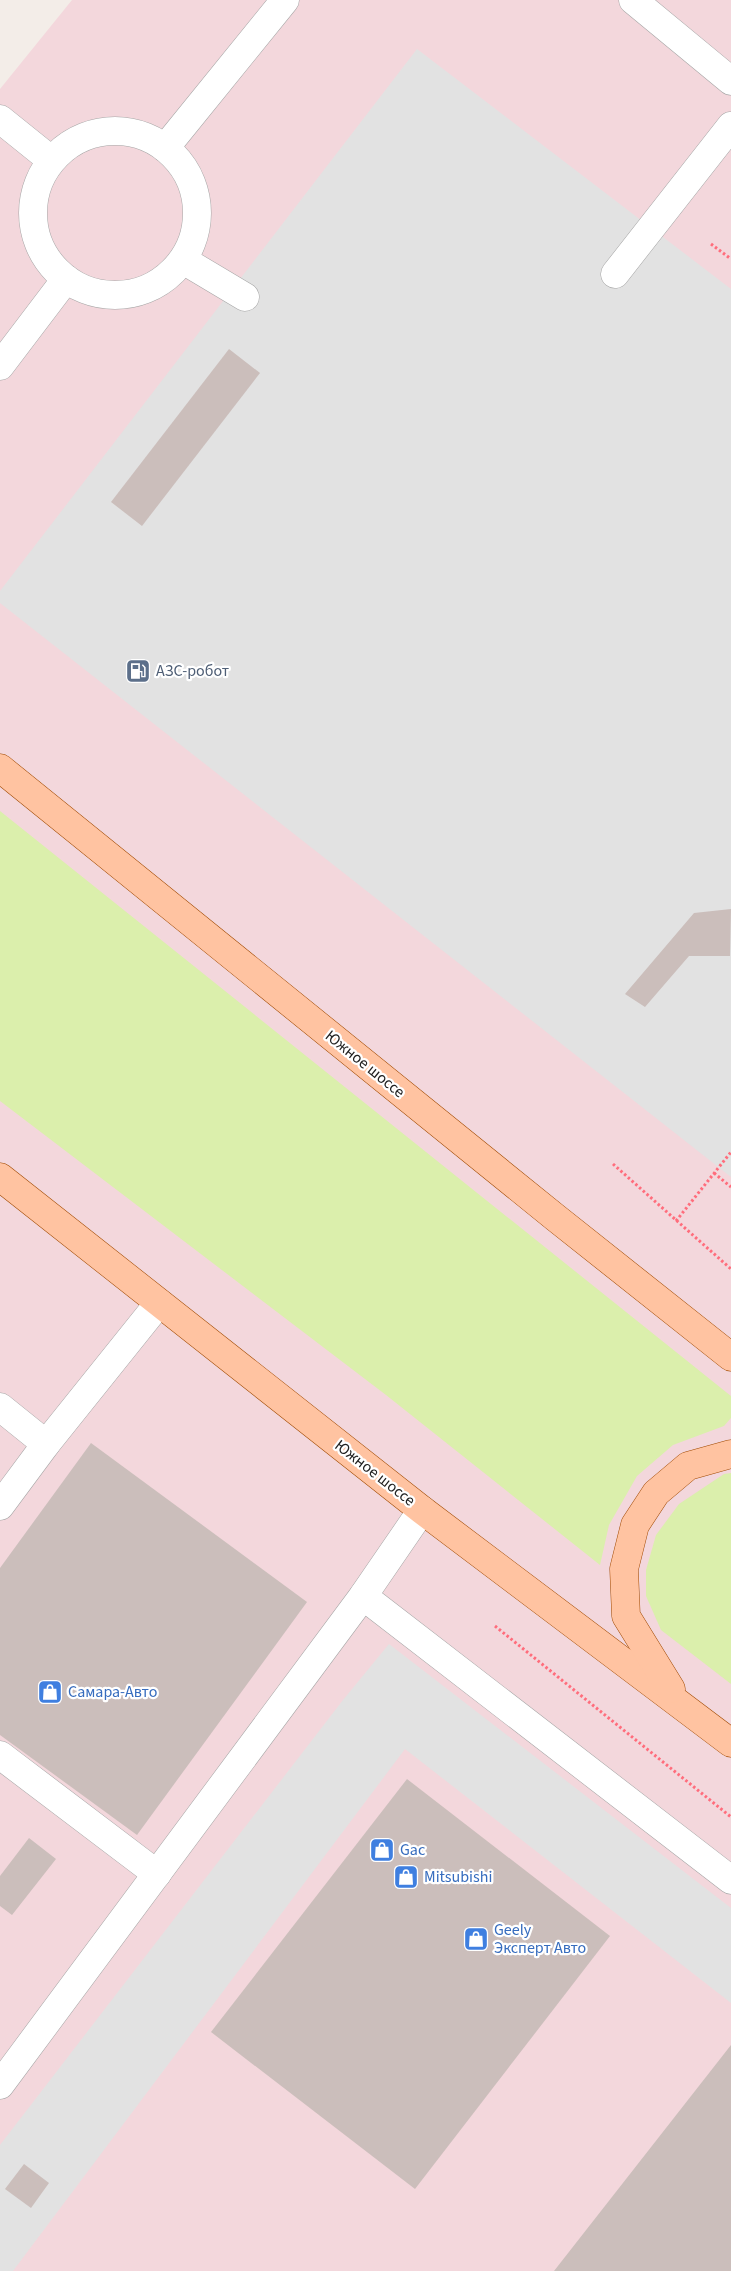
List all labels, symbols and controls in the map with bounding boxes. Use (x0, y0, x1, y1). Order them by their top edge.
fuel station icon: АЗС-робот (125, 658, 151, 684)
place label: АЗС-робот (156, 660, 229, 682)
street label: Южное шоссе (320, 1025, 410, 1103)
street label: Южное шоссе (330, 1435, 420, 1511)
shop icon: Самара-Авто (37, 1679, 63, 1705)
place label: Самара-Авто (68, 1681, 157, 1703)
shop icon: Gac (369, 1837, 395, 1863)
place label: Gac (400, 1839, 425, 1861)
shop icon: Mitsubishi (393, 1864, 419, 1890)
place label: Mitsubishi (424, 1866, 492, 1888)
place label: Geely Эксперт Авто (494, 1919, 586, 1959)
shop icon: Geely Эксперт Авто (463, 1926, 489, 1952)

